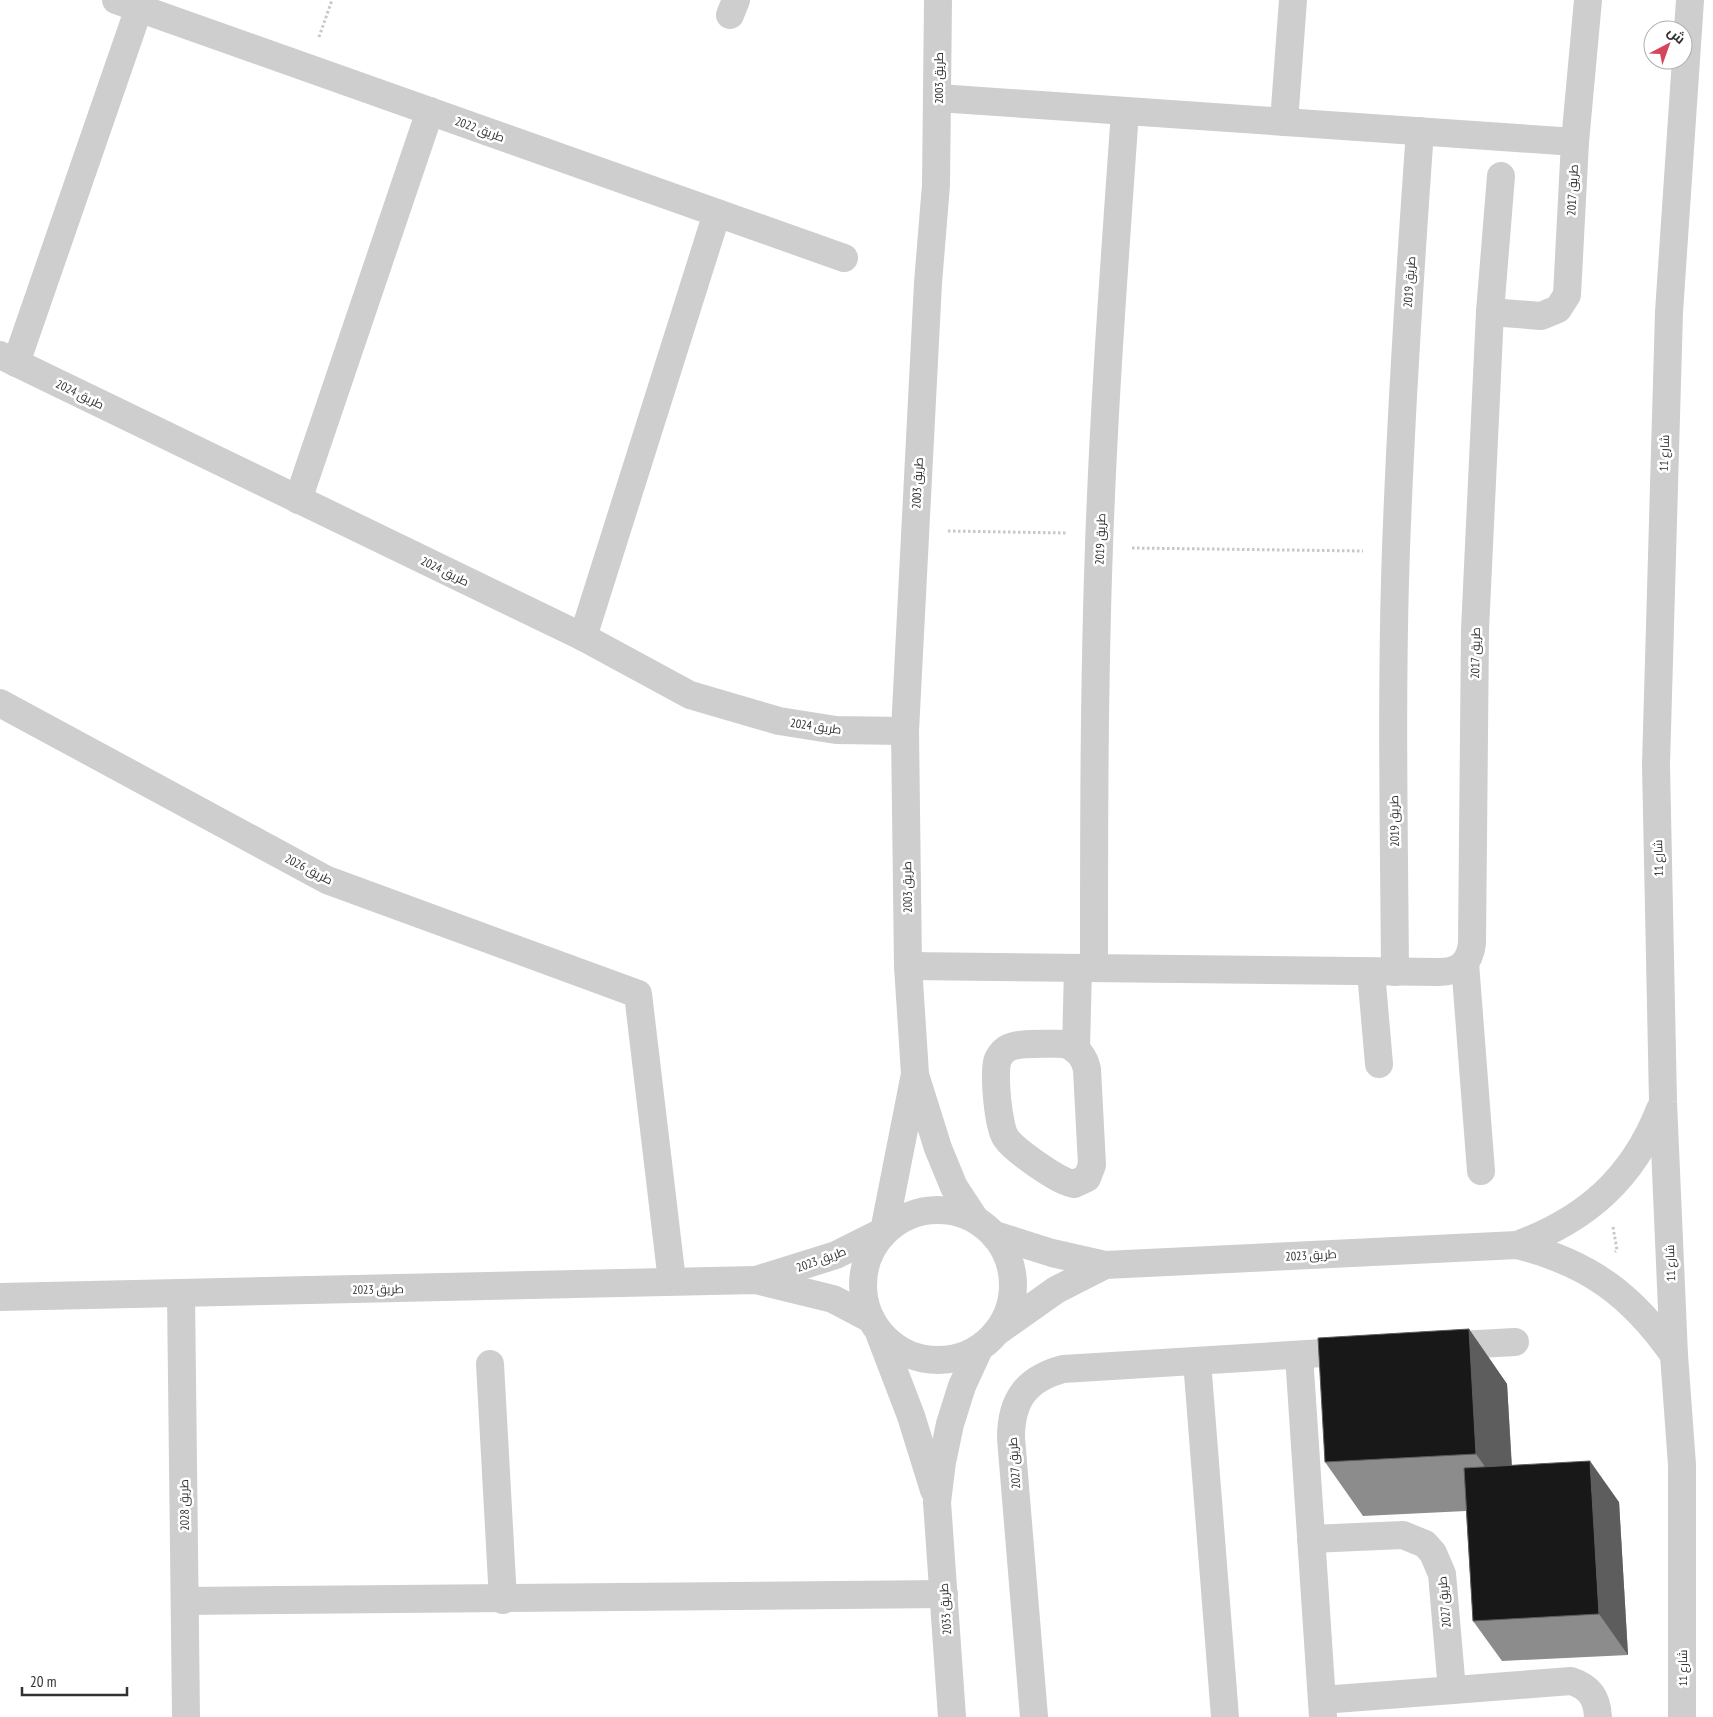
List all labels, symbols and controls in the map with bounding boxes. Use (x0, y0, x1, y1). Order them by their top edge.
north arrow (1643, 20, 1693, 70)
text: ش (1664, 23, 1689, 48)
street label: طريق 2003 (931, 52, 946, 104)
street label: طريق 2022 (453, 113, 507, 145)
street label: طريق 2017 (1563, 164, 1581, 216)
street label: طريق 2019 (1400, 256, 1418, 308)
street label: طريق 2024 (54, 376, 107, 412)
street label: شارع 11 (1656, 434, 1673, 472)
street label: طريق 2003 (908, 457, 926, 509)
street label: طريق 2019 (1092, 513, 1108, 565)
street label: طريق 2024 (419, 553, 472, 589)
street label: طريق 2017 (1467, 627, 1483, 679)
street label: طريق 2024 (789, 715, 843, 737)
street label: طريق 2019 (1386, 795, 1402, 847)
street label: شارع 11 (1650, 839, 1667, 876)
street label: طريق 2026 (283, 851, 335, 887)
street label: طريق 2003 (899, 861, 915, 913)
street label: طريق 2023 (794, 1243, 848, 1275)
street label: شارع 11 (1662, 1244, 1679, 1282)
street label: طريق 2023 (1285, 1246, 1337, 1264)
street label: طريق 2023 (352, 1281, 404, 1297)
street label: طريق 2027 (1005, 1437, 1023, 1489)
street label: طريق 2028 (176, 1479, 192, 1531)
street label: طريق 2027 (1434, 1576, 1454, 1628)
street label: طريق 2033 (936, 1583, 954, 1635)
street label: شارع 11 (1675, 1650, 1691, 1686)
scale bar (22, 1664, 128, 1696)
text: 20 m (30, 1672, 56, 1691)

